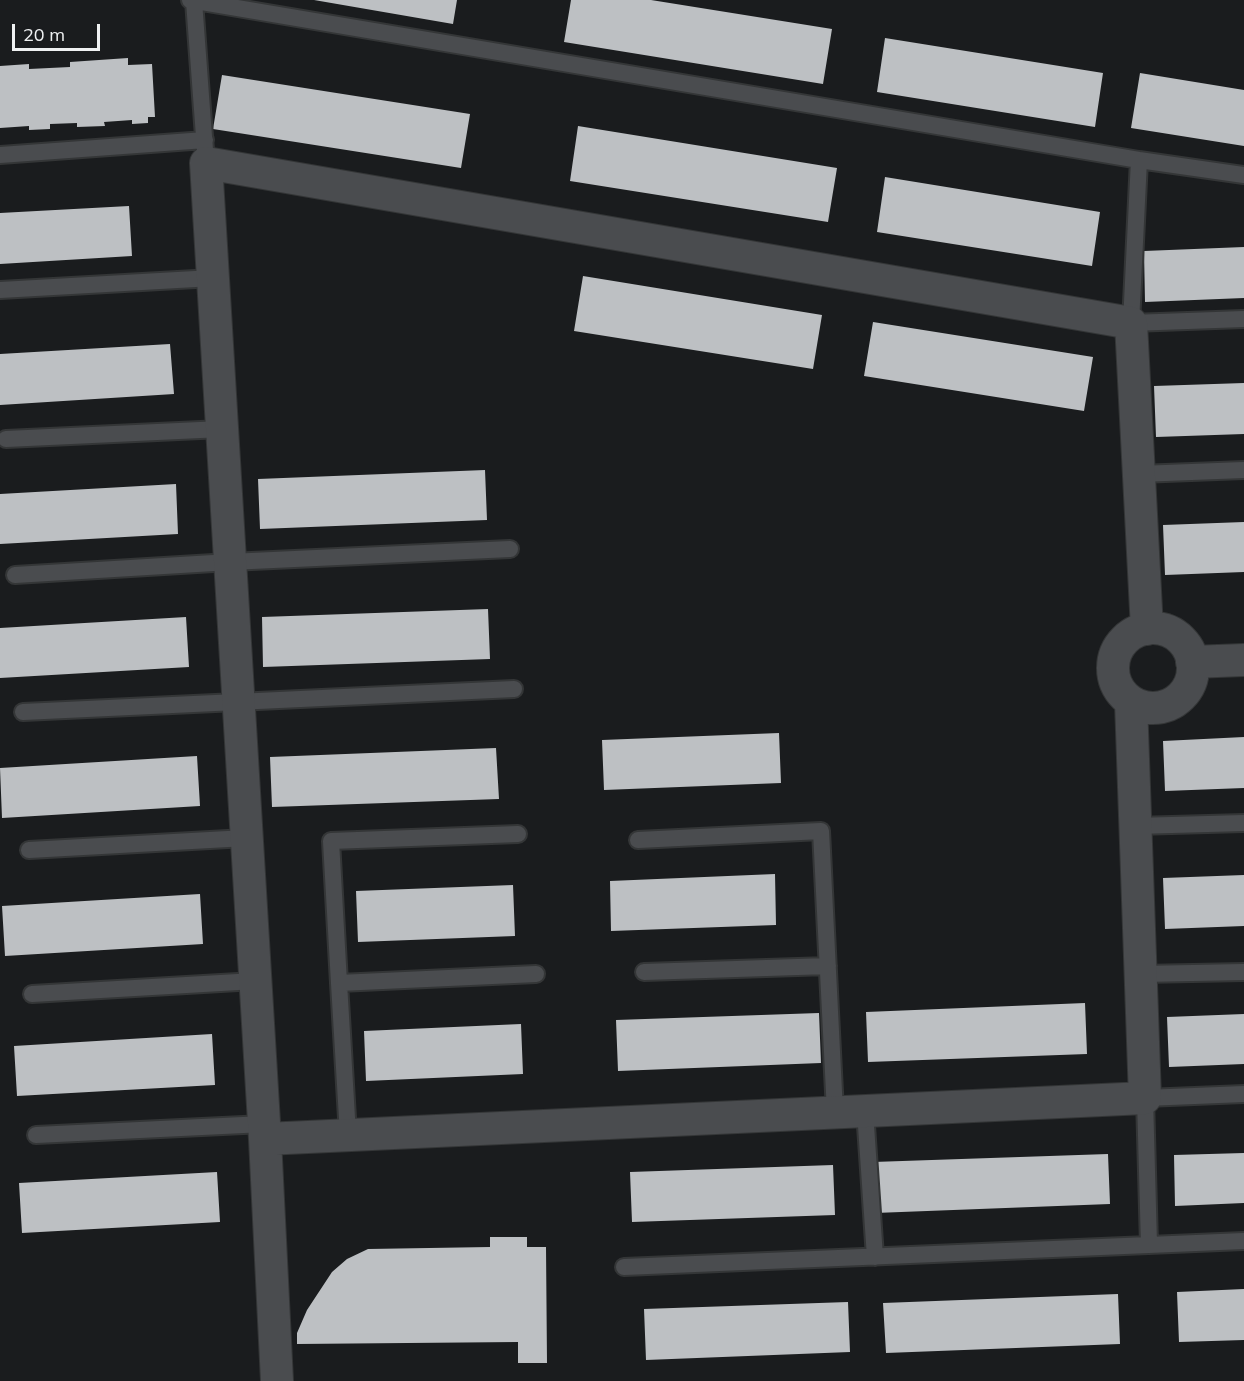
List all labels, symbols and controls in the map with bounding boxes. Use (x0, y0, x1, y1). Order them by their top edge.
scale bar (15, 12, 104, 50)
text: 20 m (23, 23, 65, 46)

